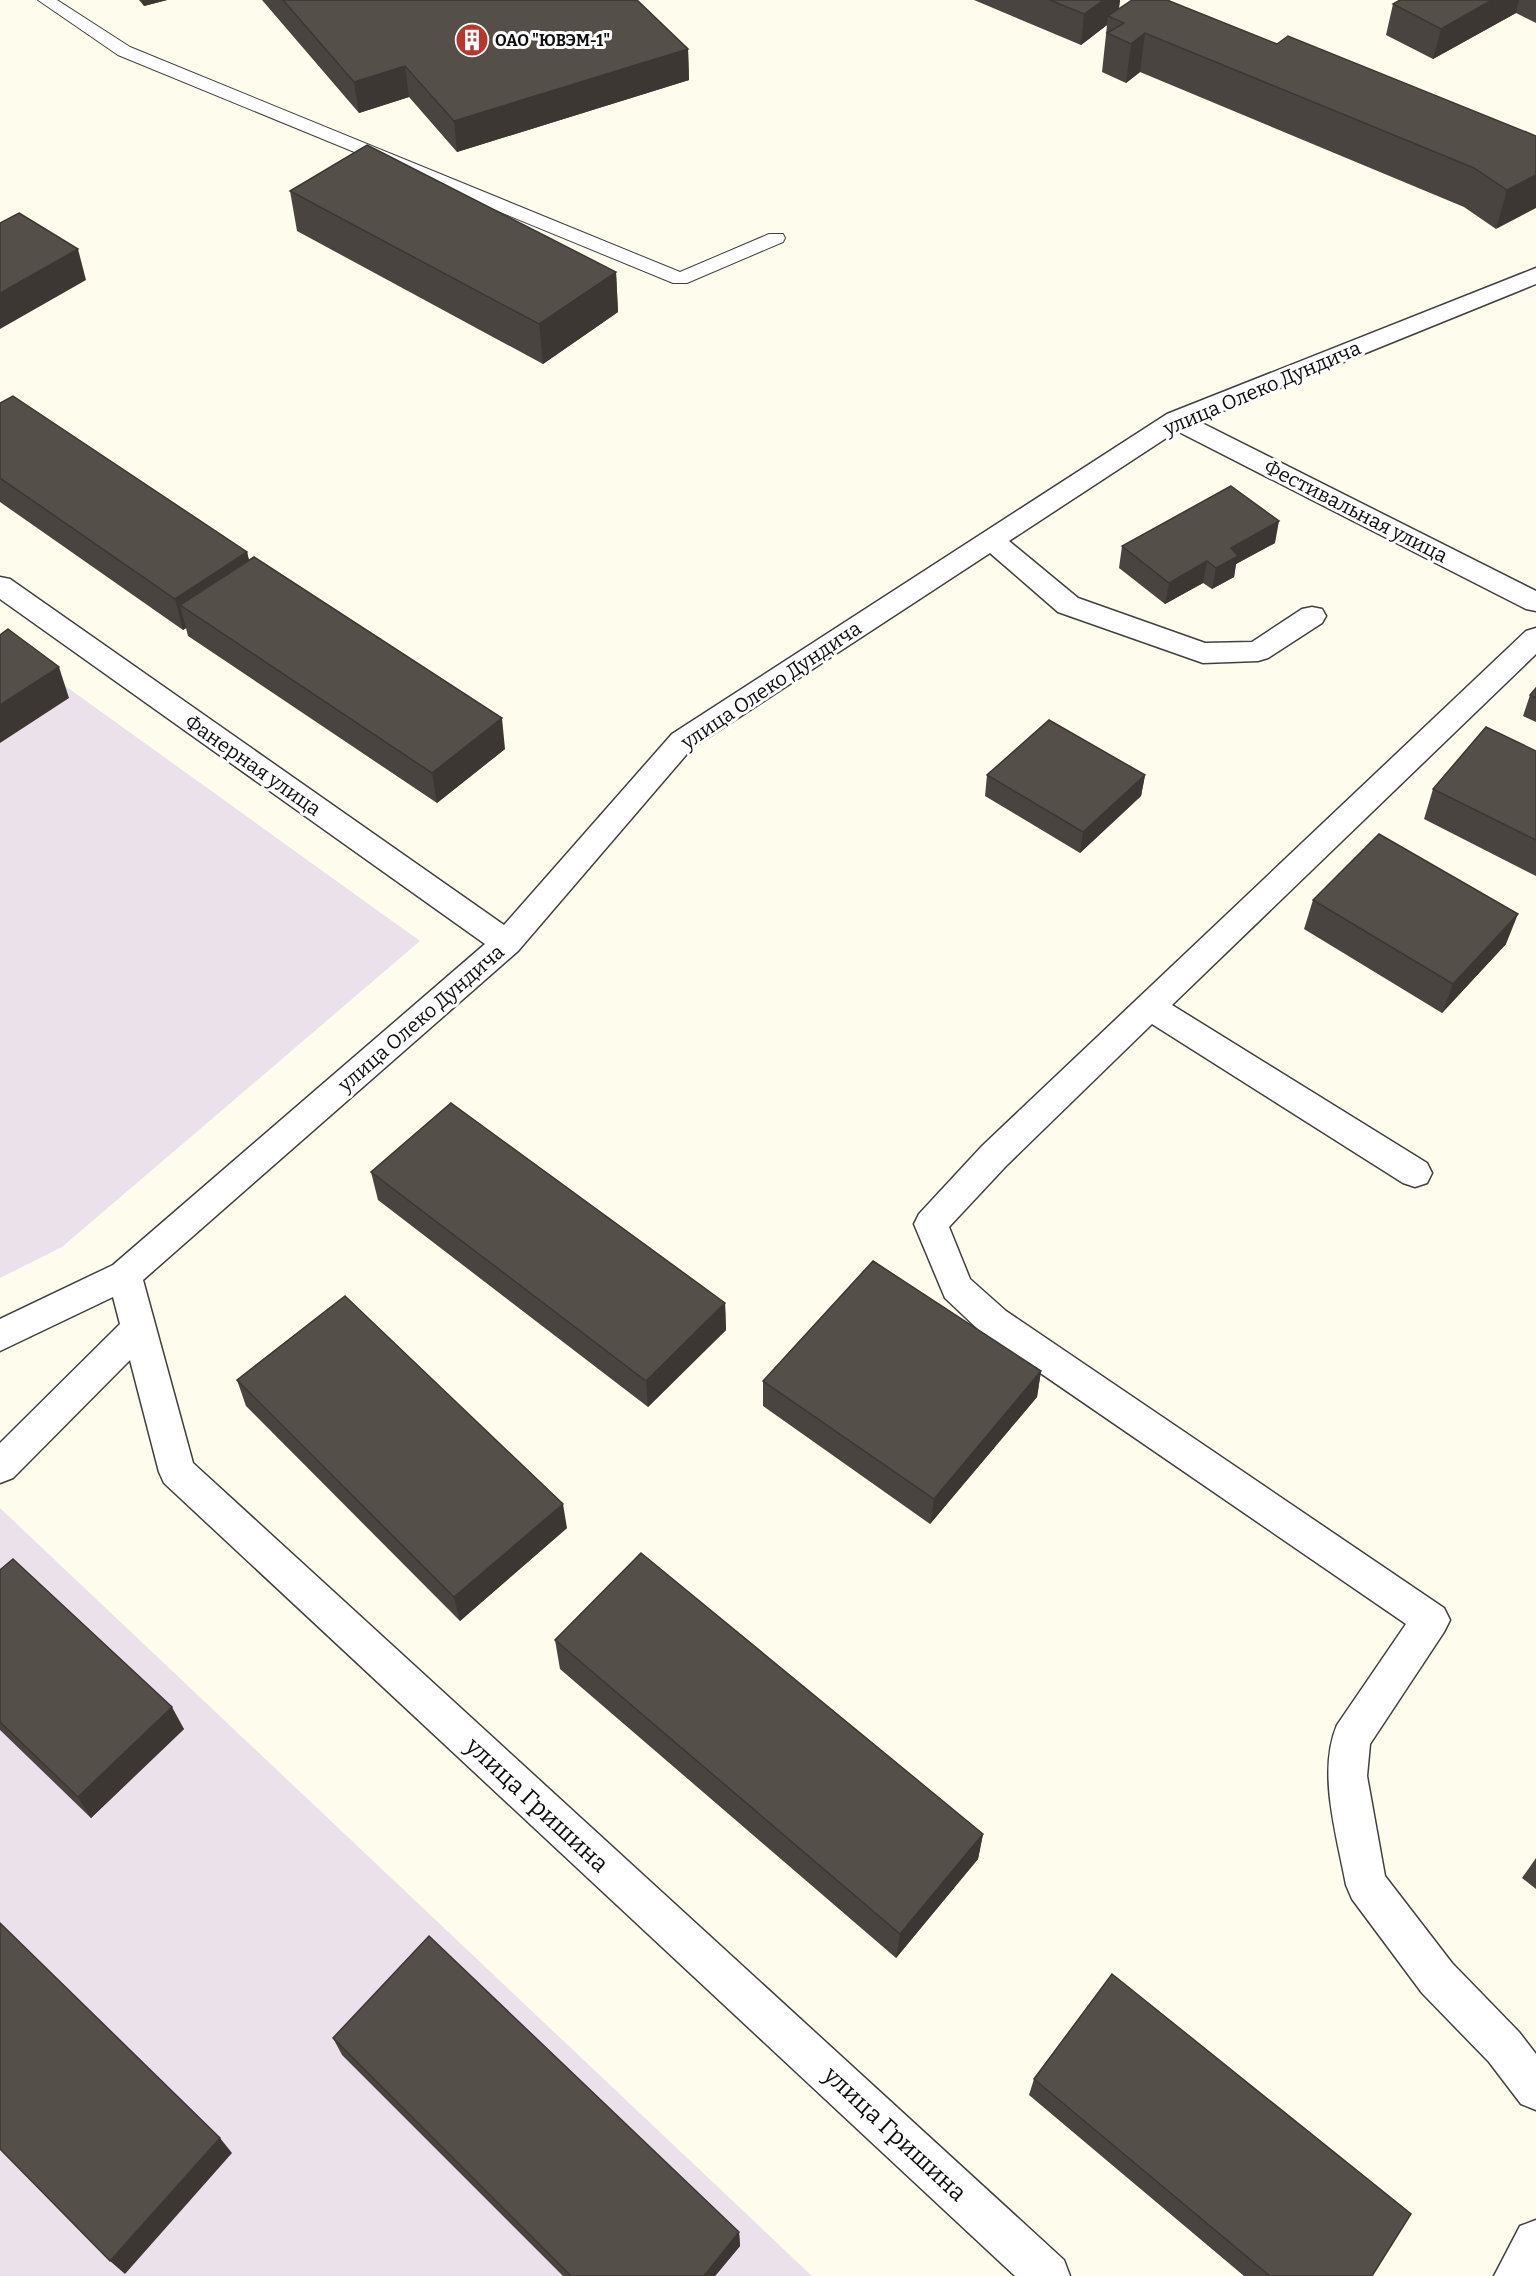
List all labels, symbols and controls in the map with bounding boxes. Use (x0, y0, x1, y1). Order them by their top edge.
building icon: ОАО "ЮВЭМ-1" (454, 22, 490, 58)
place label: ОАО "ЮВЭМ-1" (495, 31, 610, 50)
street label: улица Олеко Дундича (1159, 336, 1364, 441)
street label: Фестивальная улица (1260, 454, 1452, 568)
street label: улица Олеко Дундича (676, 616, 866, 755)
street label: Фанерная улица (180, 709, 326, 821)
street label: улица Олеко Дундича (332, 939, 509, 1097)
street label: улица Гришина (459, 1731, 614, 1878)
street label: улица Гришина (817, 2060, 972, 2207)

